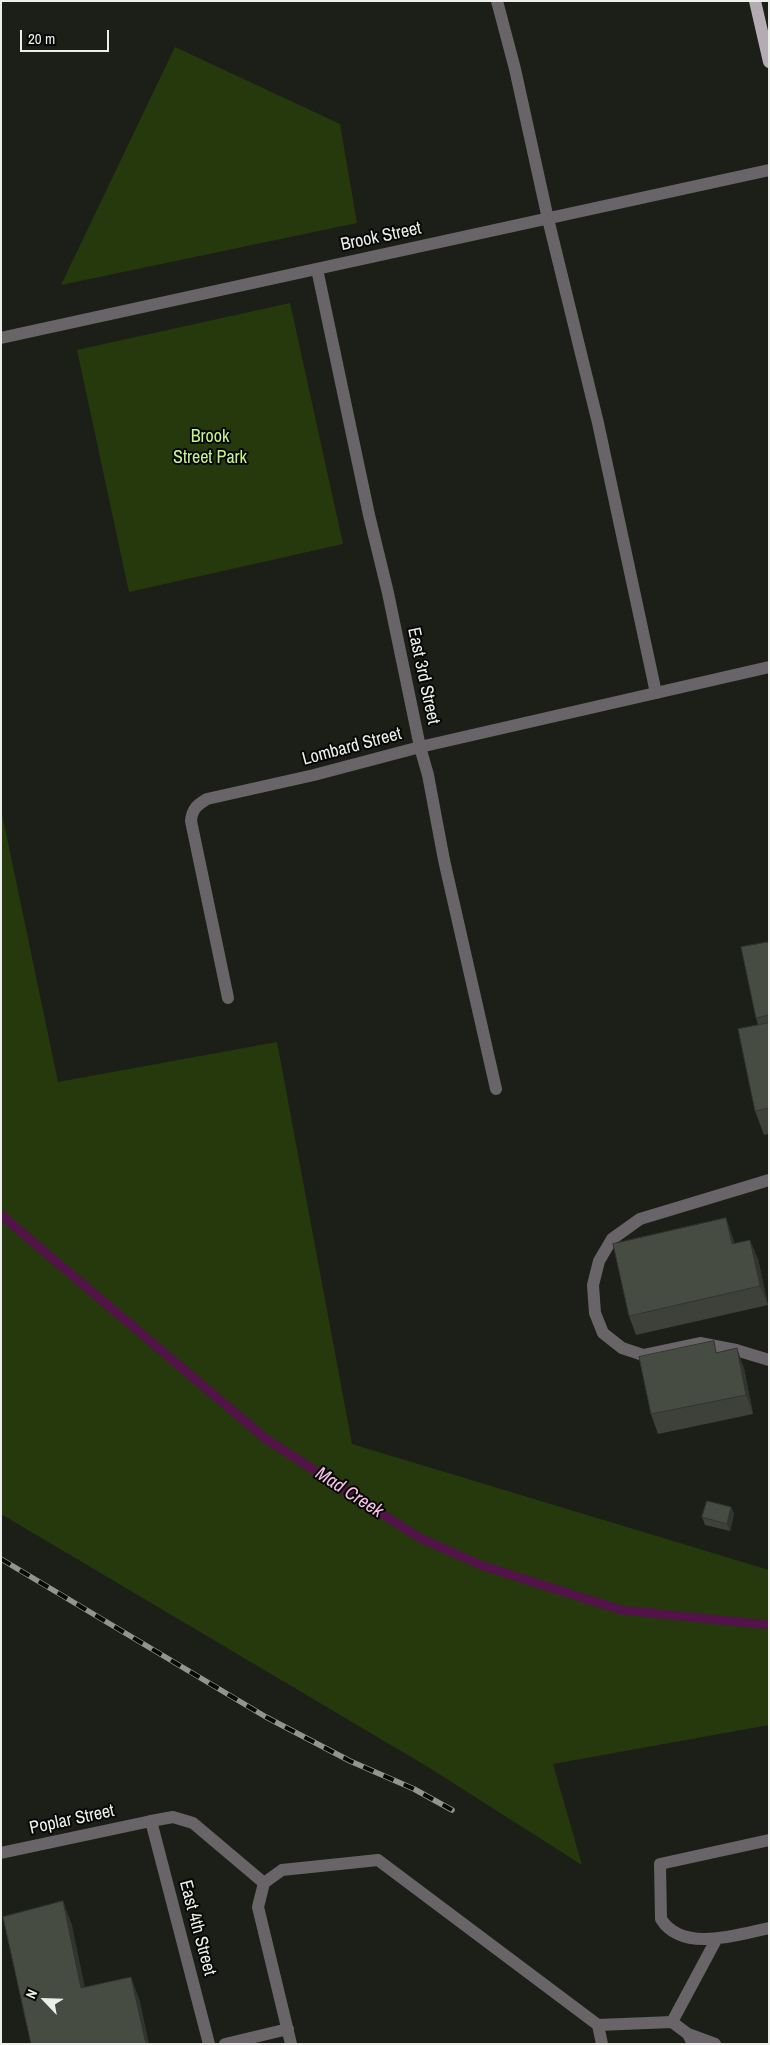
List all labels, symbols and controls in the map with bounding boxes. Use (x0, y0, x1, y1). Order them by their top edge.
scale bar (22, 20, 111, 52)
text: 20 m (28, 28, 55, 49)
street label: Brook Street (339, 218, 423, 256)
park label: Brook Street Park (173, 426, 247, 468)
street label: East 3rd Street (402, 626, 444, 726)
street label: Lombard Street (300, 723, 404, 771)
water label: Mad Creek (311, 1463, 387, 1523)
street label: Poplar Street (28, 1800, 116, 1840)
street label: East 4th Street (174, 1878, 220, 1978)
north arrow (20, 1975, 70, 2025)
text: N (21, 1986, 41, 2001)

